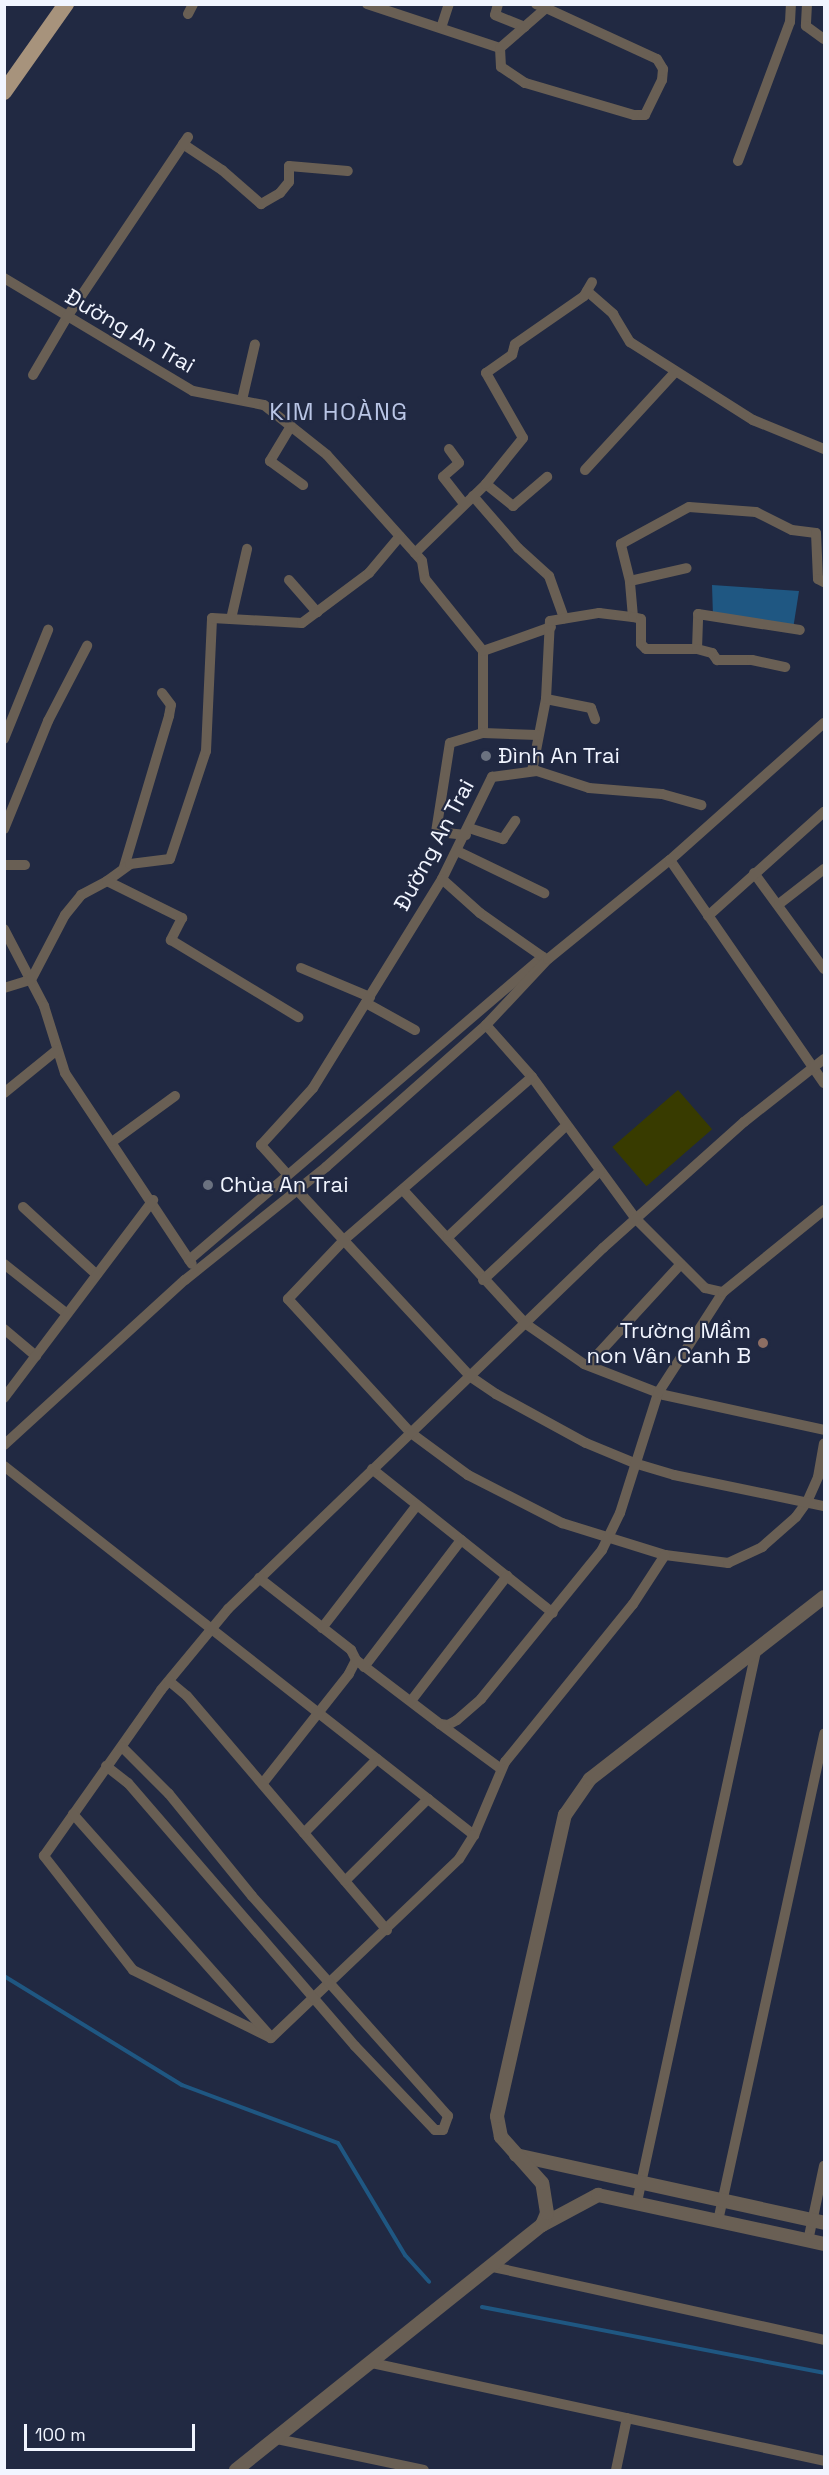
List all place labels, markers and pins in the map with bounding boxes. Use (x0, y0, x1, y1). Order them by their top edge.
place label: Đình An Trai (498, 743, 621, 769)
marker: Đình An Trai (479, 749, 493, 763)
place label: Chùa An Trai (220, 1172, 349, 1198)
marker: Chùa An Trai (201, 1178, 215, 1192)
place label: Trường Mầm non Vân Canh B (586, 1317, 751, 1368)
marker: Trường Mầm non Vân Canh B (756, 1336, 770, 1350)

